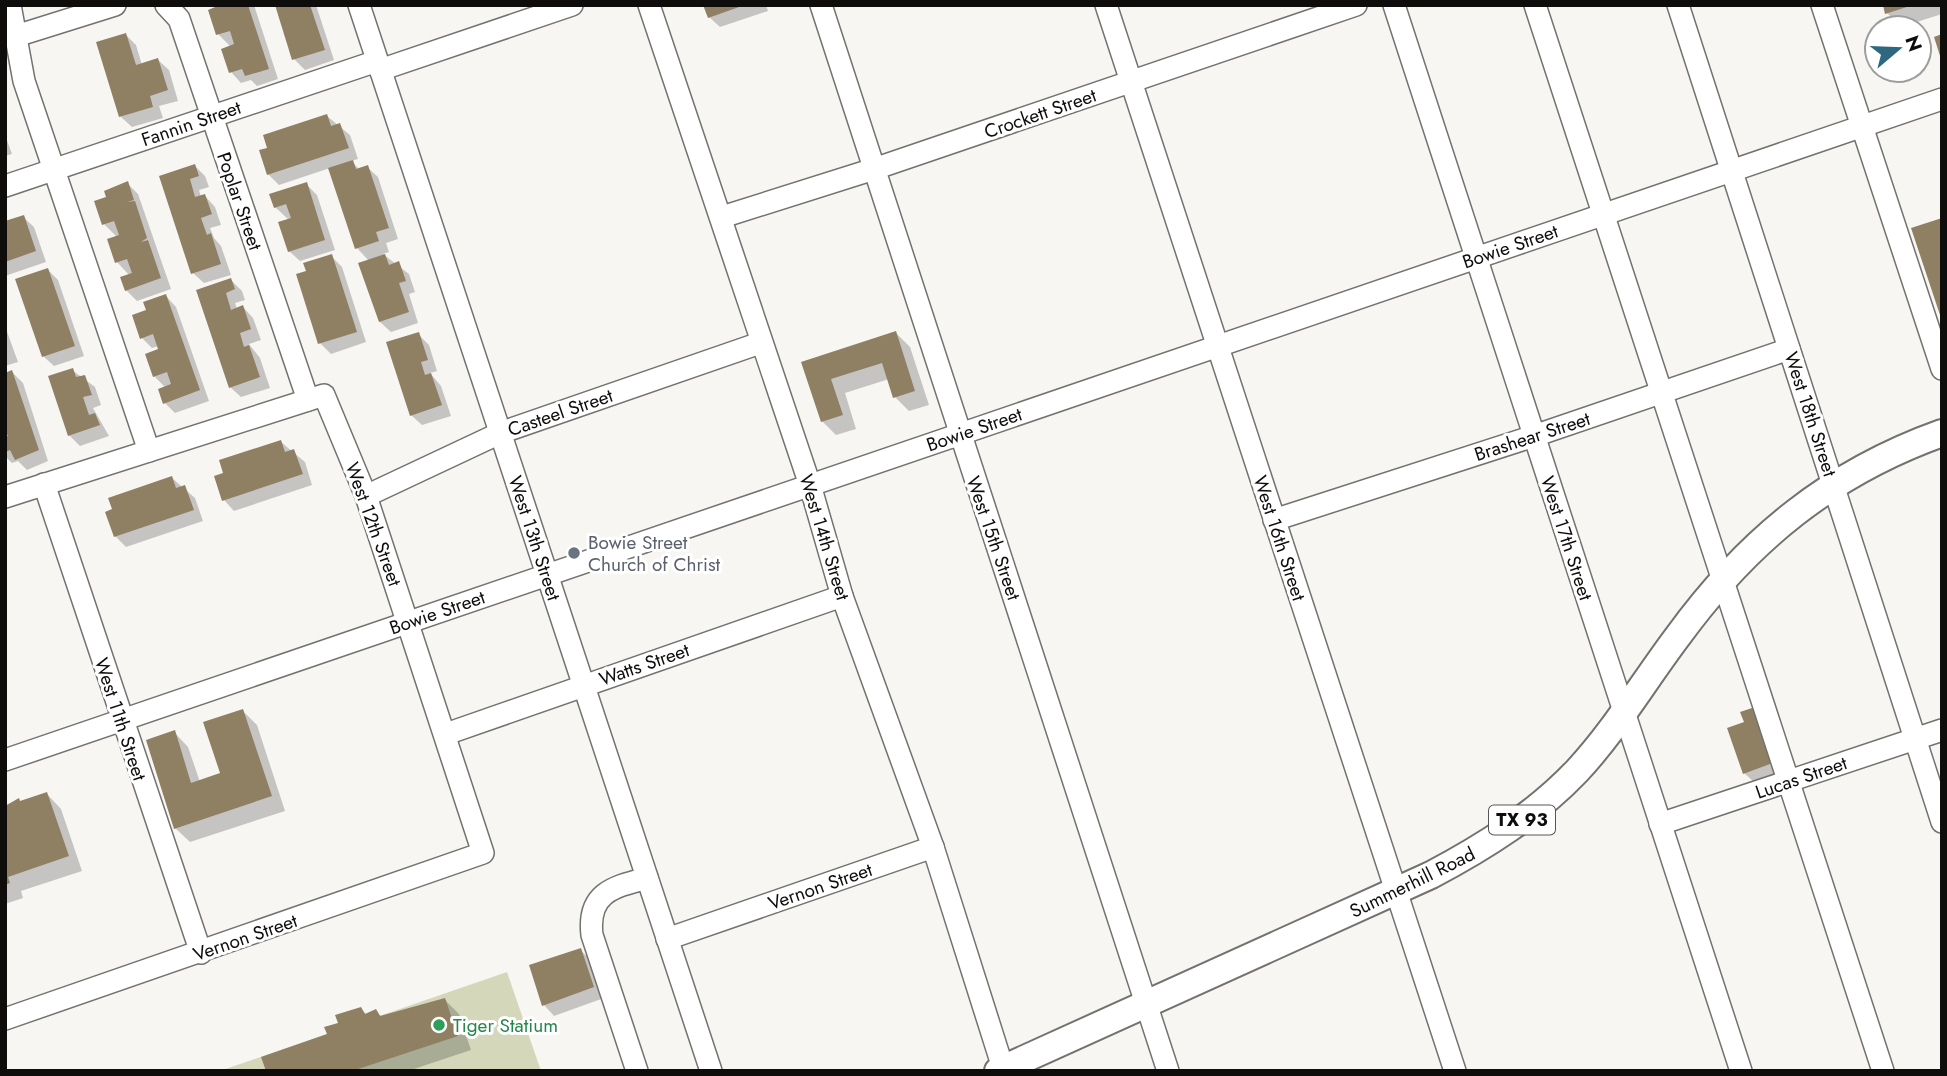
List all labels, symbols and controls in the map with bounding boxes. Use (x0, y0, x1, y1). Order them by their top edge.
north arrow (1863, 14, 1933, 84)
text: N (1898, 32, 1929, 55)
street label: Crockett Street (981, 82, 1100, 145)
street label: Fannin Street (138, 94, 245, 153)
street label: Poplar Street (210, 148, 269, 254)
street label: Bowie Street (1459, 217, 1562, 275)
street label: West 18th Street (1778, 348, 1844, 480)
street label: Casteel Street (504, 382, 617, 443)
street label: Bowie Street (923, 400, 1026, 458)
street label: Brashear Street (1471, 405, 1594, 468)
street label: West 12th Street (339, 459, 409, 590)
street label: West 14th Street (793, 471, 857, 604)
street label: West 13th Street (502, 472, 568, 604)
street label: West 15th Street (960, 472, 1028, 604)
street label: West 16th Street (1247, 472, 1313, 605)
street label: West 17th Street (1534, 473, 1599, 604)
place label: Bowie Street Church of Christ (588, 529, 721, 578)
marker: Bowie Street Church of Christ (566, 545, 582, 561)
street label: Bowie Street (386, 583, 489, 641)
street label: Watts Street (595, 636, 693, 693)
street label: West 11th Street (88, 654, 153, 784)
street label: Lucas Street (1752, 749, 1851, 806)
road number: TX 93 (1489, 806, 1555, 834)
street label: Summerhill Road (1345, 840, 1480, 925)
street label: Vernon Street (764, 856, 876, 917)
street label: Vernon Street (189, 907, 301, 968)
place label: Tiger Statium (453, 1012, 558, 1039)
marker: Tiger Statium (431, 1017, 447, 1033)

